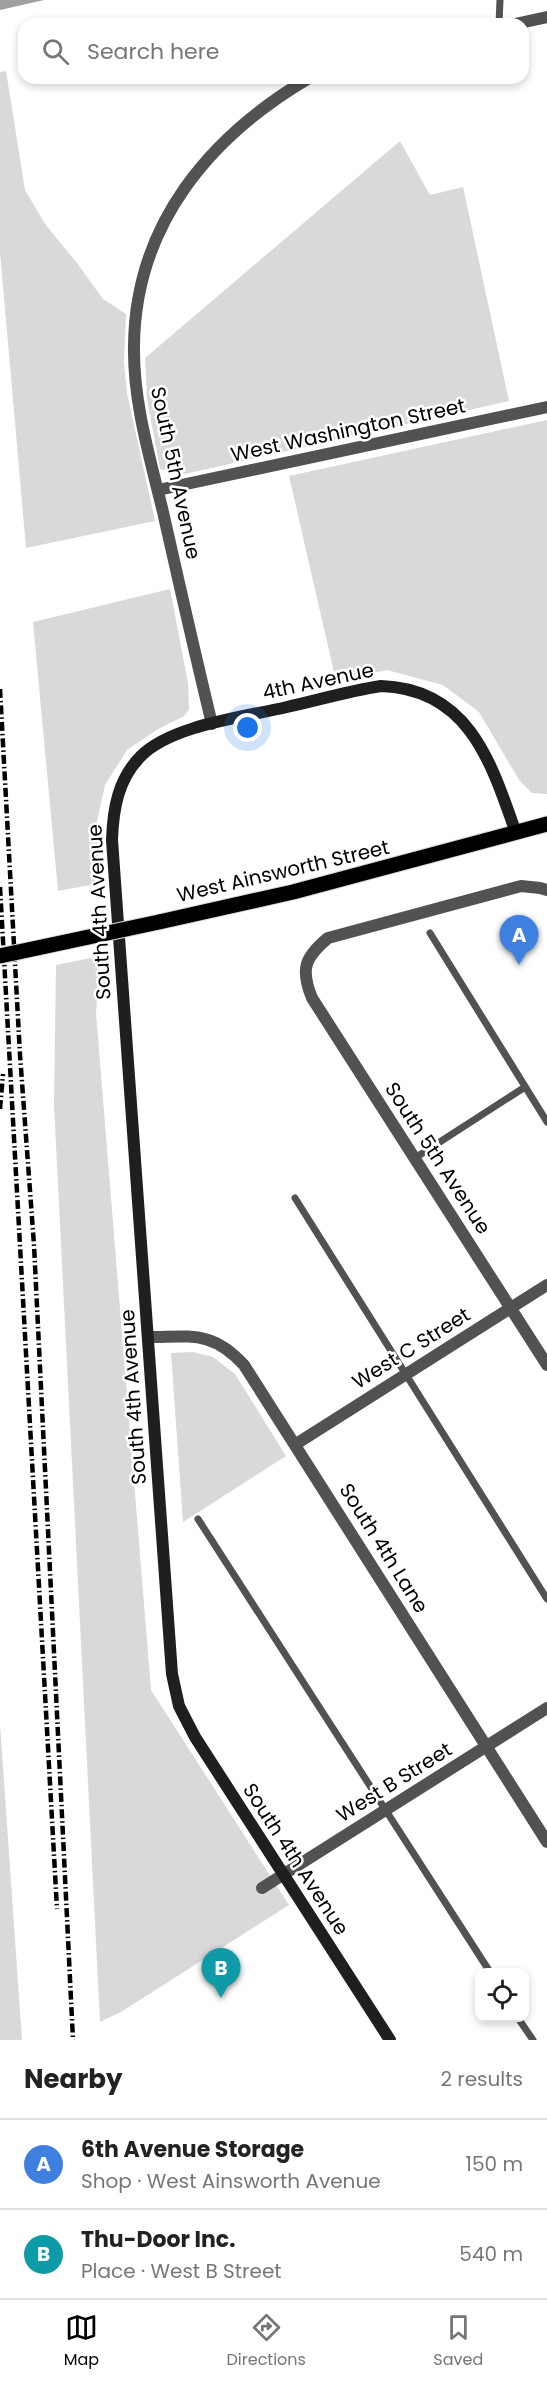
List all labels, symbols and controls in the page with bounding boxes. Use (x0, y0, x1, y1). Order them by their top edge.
search box (18, 18, 529, 84)
icon: search (39, 35, 72, 68)
text: Search here (87, 36, 220, 67)
street label: South 5th Avenue (144, 384, 208, 562)
street label: West Washington Street (228, 391, 468, 469)
street label: 4th Avenue (260, 656, 376, 706)
your location (233, 713, 262, 742)
street label: South 4th Avenue (80, 823, 118, 1001)
street label: West Ainsworth Street (174, 833, 392, 909)
pin: A (500, 916, 538, 965)
street label: South 5th Avenue (378, 1077, 498, 1239)
street label: West C Street (347, 1301, 475, 1395)
street label: South 4th Avenue (113, 1308, 153, 1486)
street label: South 4th Lane (333, 1478, 435, 1618)
street label: West B Street (331, 1735, 457, 1829)
street label: South 4th Avenue (236, 1778, 356, 1940)
pin: B (202, 1948, 240, 1998)
map controls (475, 1968, 529, 2022)
button: locate (475, 1968, 529, 2022)
text: Nearby (24, 2061, 122, 2097)
text: 2 results (440, 2065, 523, 2093)
text: 6th Avenue Storage (81, 2134, 304, 2165)
text: A (36, 2150, 51, 2178)
text: 150 m (466, 2150, 523, 2178)
text: Shop · West Ainsworth Avenue (81, 2167, 381, 2195)
text: Thu-Door Inc. (81, 2224, 235, 2255)
text: B (37, 2240, 50, 2268)
text: 540 m (459, 2240, 523, 2268)
text: Place · West B Street (81, 2257, 282, 2285)
tab: Map (64, 2311, 99, 2372)
tab: Directions (227, 2311, 306, 2372)
tab: Saved (433, 2311, 483, 2372)

